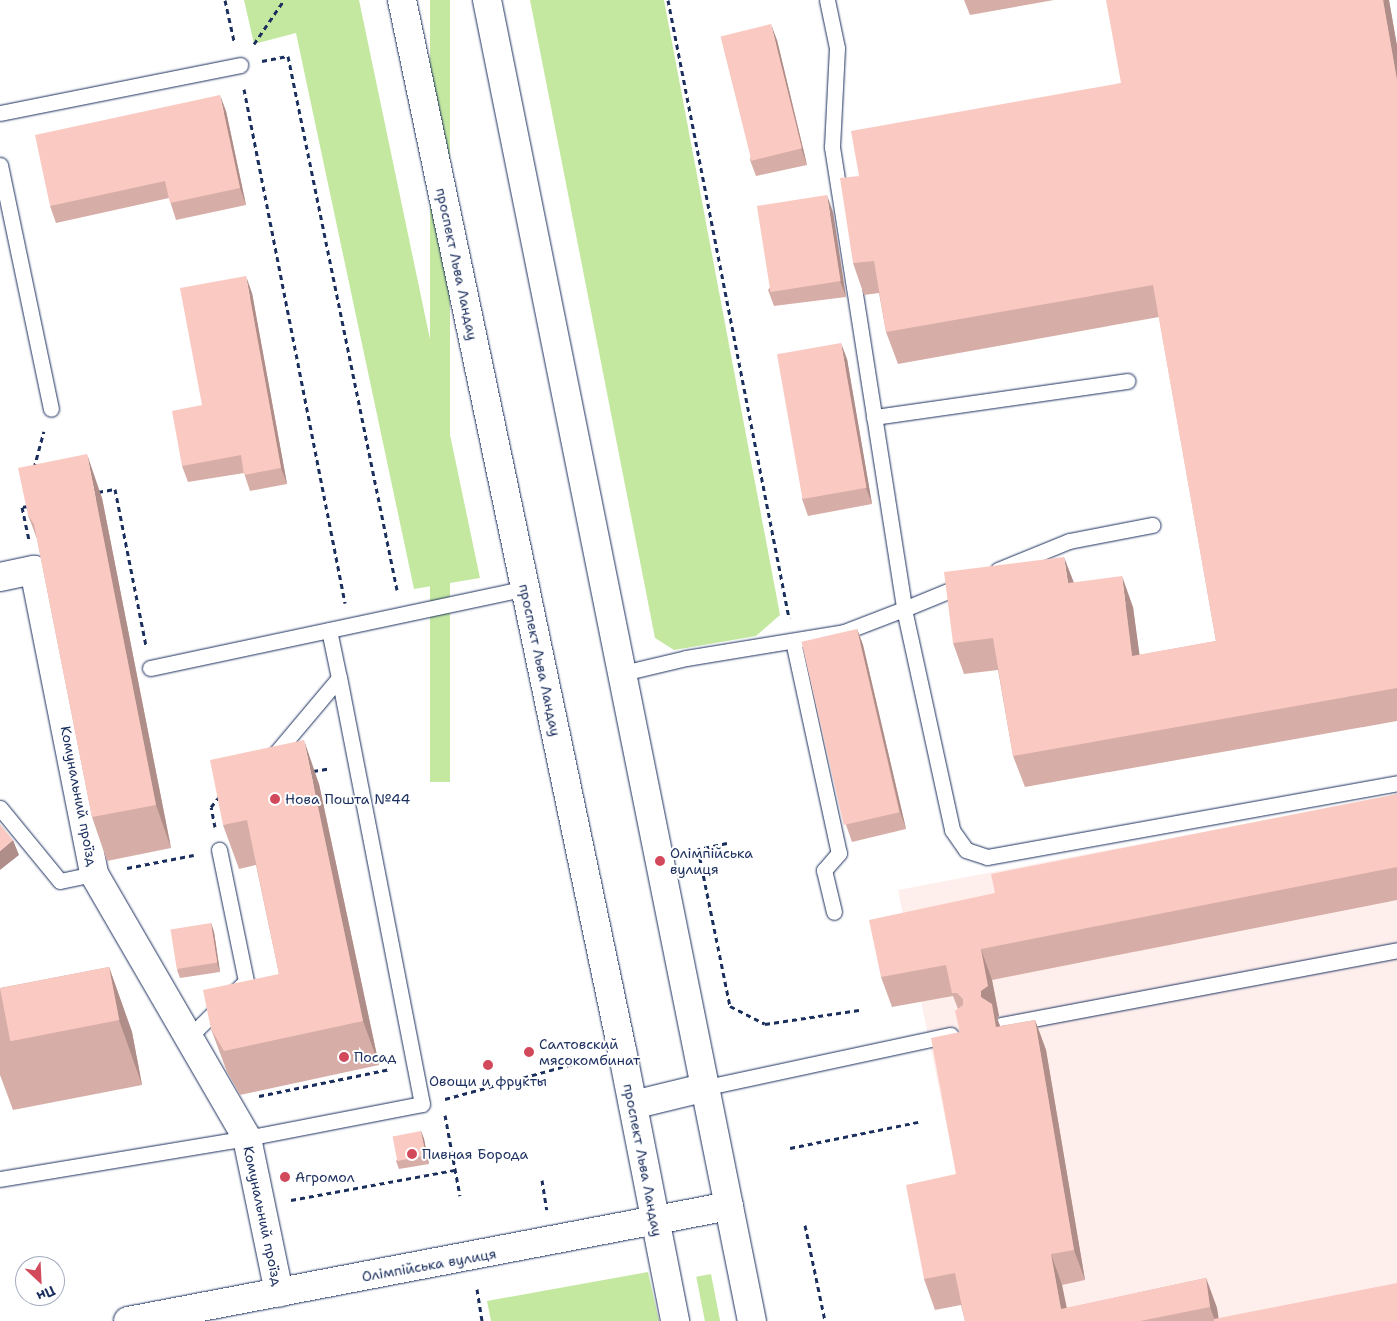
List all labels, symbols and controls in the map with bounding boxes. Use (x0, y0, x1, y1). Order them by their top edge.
street label: проспект Льва Ландау (433, 186, 481, 342)
street label: проспект Льва Ландау (516, 582, 564, 738)
street label: Комунальний проїзд (57, 724, 101, 868)
place label: Нова Пошта №44 (285, 791, 410, 807)
marker: Нова Пошта №44 (269, 793, 281, 805)
place label: Олімпійська вулиця (670, 845, 753, 878)
marker: Олімпійська вулиця (654, 855, 666, 867)
place label: Салтовский мясокомбинат (539, 1036, 640, 1068)
marker: Салтовский мясокомбинат (523, 1046, 535, 1058)
place label: Посад (354, 1049, 396, 1065)
marker: Посад (338, 1051, 350, 1063)
marker: Овощи и фрукты (482, 1059, 494, 1071)
place label: Овощи и фрукты (429, 1073, 547, 1089)
street label: проспект Льва Ландау (620, 1082, 666, 1238)
street label: Комунальний проїзд (240, 1145, 286, 1287)
place label: Пивная Борода (422, 1146, 528, 1162)
marker: Пивная Борода (406, 1148, 418, 1160)
place label: Агромол (295, 1169, 355, 1185)
marker: Агромол (279, 1171, 291, 1183)
street label: Олімпійська вулиця (360, 1245, 498, 1285)
north arrow (15, 1256, 65, 1306)
text: Пн (34, 1282, 58, 1306)

